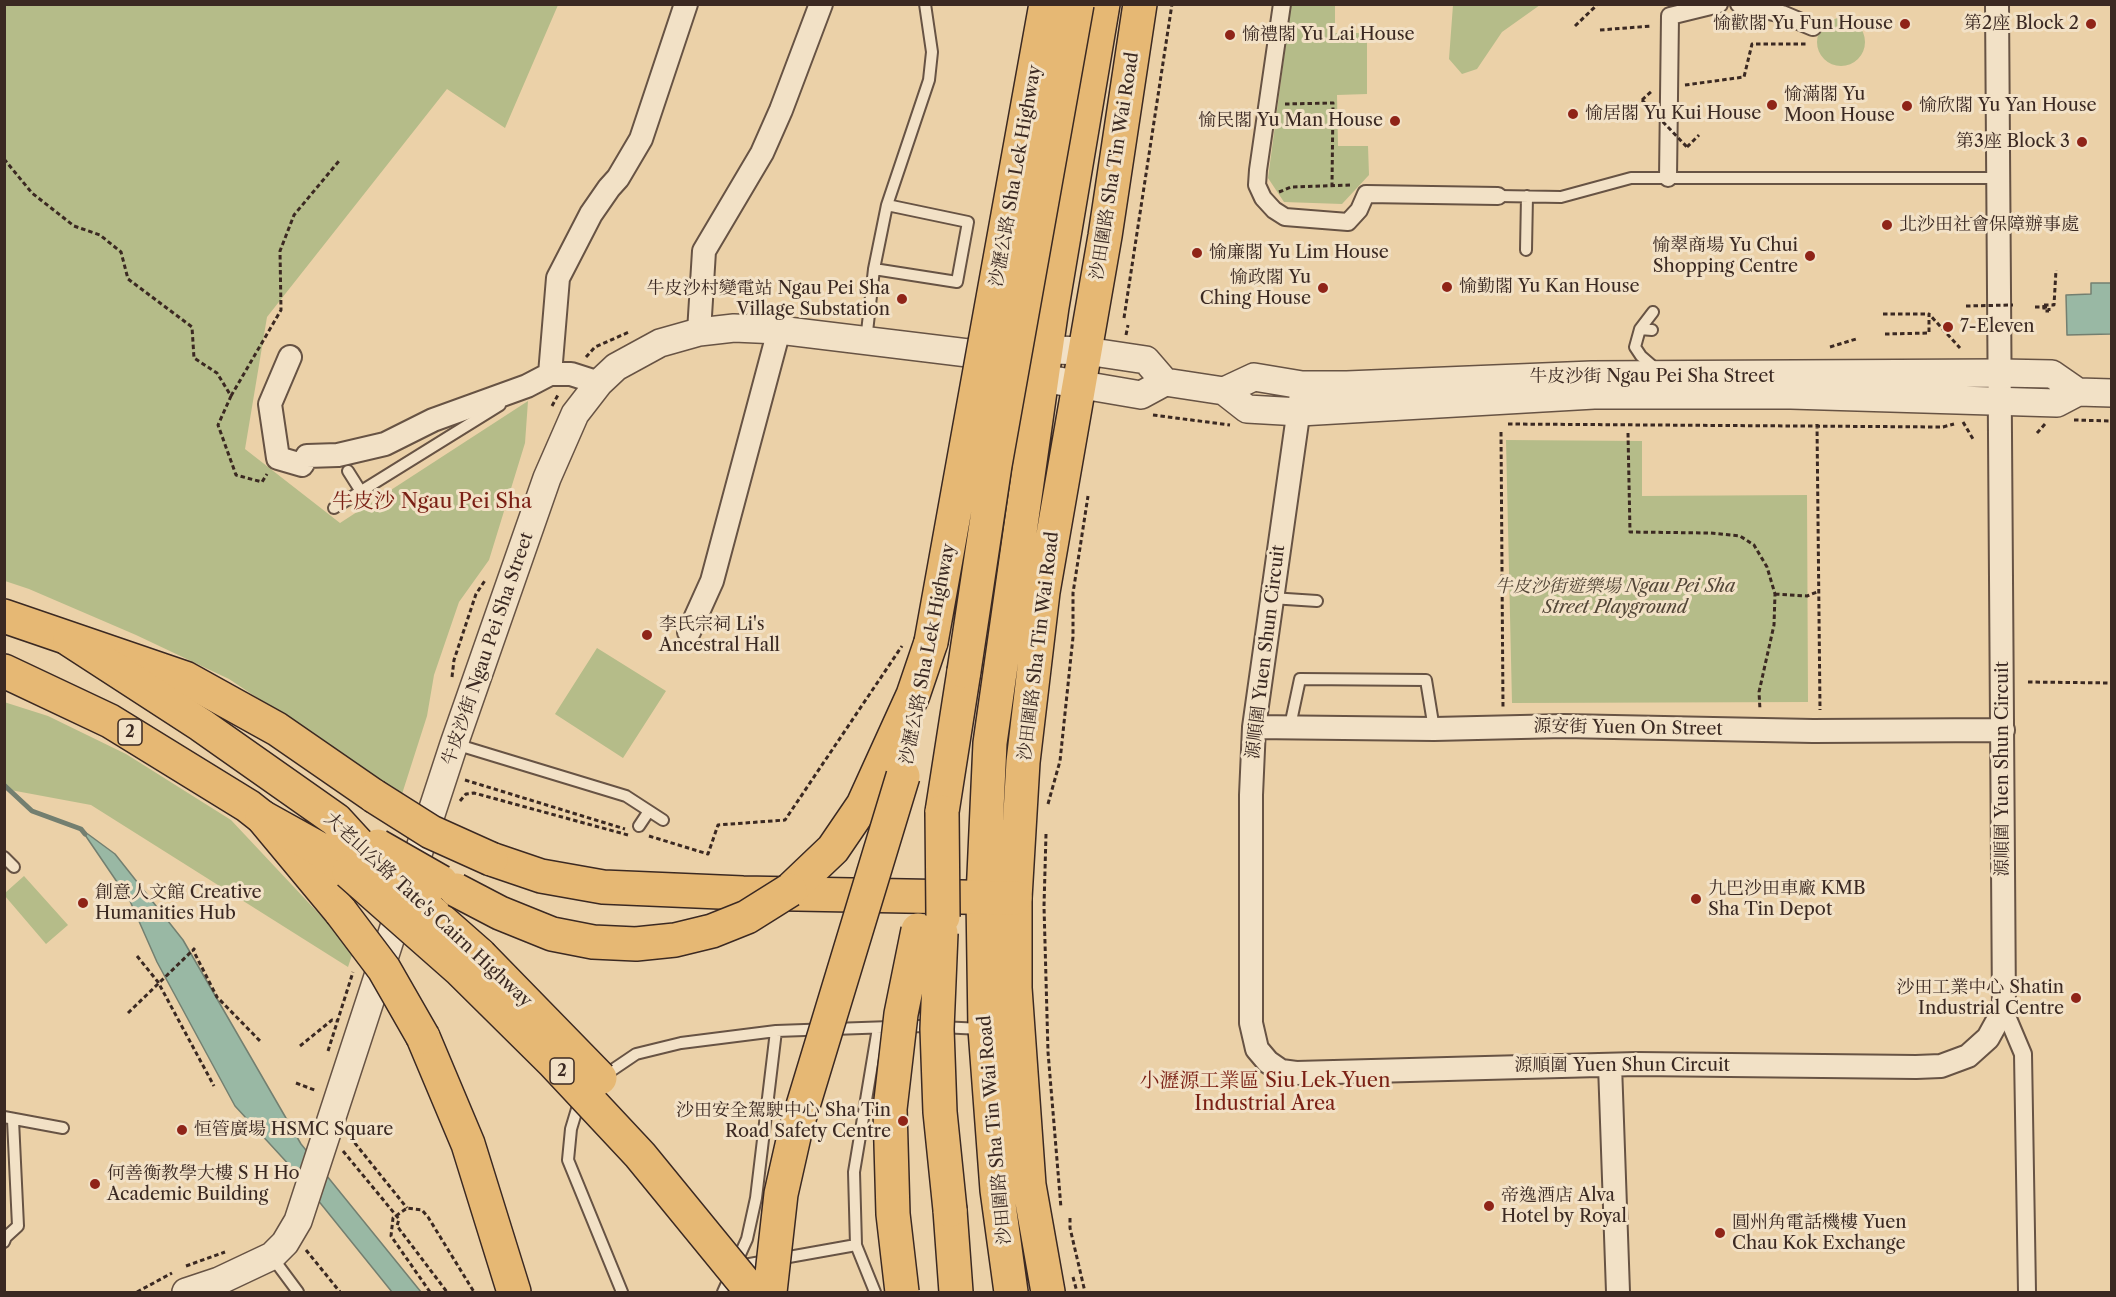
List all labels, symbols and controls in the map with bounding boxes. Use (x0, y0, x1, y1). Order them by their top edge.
place label: 愉歡閣 Yu Fun House (1713, 13, 1893, 35)
place label: 第2座 Block 2 (1964, 13, 2079, 35)
marker: 愉歡閣 Yu Fun House (1898, 17, 1912, 31)
marker: 第2座 Block 2 (2084, 17, 2098, 31)
place label: 愉禮閣 Yu Lai House (1242, 24, 1415, 46)
marker: 愉禮閣 Yu Lai House (1223, 28, 1237, 42)
street label: 沙田圍路 Sha Tin Wai Road (1086, 51, 1144, 281)
street label: 沙瀝公路 Sha Lek Highway (986, 63, 1046, 289)
place label: 愉滿閣 Yu Moon House (1784, 84, 1895, 127)
place label: 愉欣閣 Yu Yan House (1919, 95, 2097, 117)
marker: 愉滿閣 Yu Moon House (1765, 98, 1779, 112)
marker: 愉欣閣 Yu Yan House (1900, 99, 1914, 113)
place label: 愉居閣 Yu Kui House (1585, 103, 1761, 125)
marker: 愉居閣 Yu Kui House (1566, 107, 1580, 121)
place label: 愉民閣 Yu Man House (1198, 110, 1383, 132)
marker: 愉民閣 Yu Man House (1388, 114, 1402, 128)
place label: 第3座 Block 3 (1956, 131, 2070, 153)
marker: 第3座 Block 3 (2075, 135, 2089, 149)
place label: 北沙田社會保障辦事處 (1899, 214, 2079, 236)
marker: 北沙田社會保障辦事處 (1880, 218, 1894, 232)
place label: 愉翠商場 Yu Chui Shopping Centre (1652, 235, 1798, 278)
place label: 愉廉閣 Yu Lim House (1209, 242, 1389, 264)
marker: 愉廉閣 Yu Lim House (1190, 246, 1204, 260)
marker: 愉翠商場 Yu Chui Shopping Centre (1803, 249, 1817, 263)
place label: 愉政閣 Yu Ching House (1200, 267, 1311, 310)
place label: 愉勤閣 Yu Kan House (1459, 276, 1640, 298)
place label: 牛皮沙村變電站 Ngau Pei Sha Village Substation (647, 278, 890, 320)
marker: 愉勤閣 Yu Kan House (1440, 280, 1454, 294)
marker: 愉政閣 Yu Ching House (1316, 281, 1330, 295)
marker: 牛皮沙村變電站 Ngau Pei Sha Village Substation (895, 292, 909, 306)
place label: 7-Eleven (1960, 316, 2035, 338)
marker: 7-Eleven (1941, 320, 1955, 334)
street label: 牛皮沙街 Ngau Pei Sha Street (1529, 366, 1775, 388)
district label: 牛皮沙 Ngau Pei Sha (332, 489, 532, 515)
street label: 牛皮沙街 Ngau Pei Sha Street (438, 530, 538, 768)
street label: 沙田圍路 Sha Tin Wai Road (1014, 530, 1064, 762)
street label: 沙瀝公路 Sha Lek Highway (896, 542, 960, 766)
street label: 源順圍 Yuen Shun Circuit (1242, 544, 1290, 760)
park label: 牛皮沙街遊樂場 Ngau Pei Sha Street Playground (1495, 576, 1735, 618)
place label: 李氏宗祠 Li's Ancestral Hall (659, 614, 780, 656)
marker: 李氏宗祠 Li's Ancestral Hall (640, 628, 654, 642)
street label: 源順圍 Yuen Shun Circuit (1992, 661, 2014, 877)
street label: 源安街 Yuen On Street (1533, 716, 1723, 740)
road number: 2 (118, 719, 142, 745)
street label: 大老山公路 Tate's Cairn Highway (320, 808, 536, 1012)
place label: 九巴沙田車廠 KMB Sha Tin Depot (1708, 878, 1866, 920)
place label: 創意人文館 Creative Humanities Hub (95, 882, 262, 924)
marker: 九巴沙田車廠 KMB Sha Tin Depot (1689, 892, 1703, 906)
marker: 創意人文館 Creative Humanities Hub (76, 896, 90, 910)
place label: 沙田工業中心 Shatin Industrial Centre (1897, 977, 2064, 1020)
marker: 沙田工業中心 Shatin Industrial Centre (2069, 991, 2083, 1005)
street label: 沙田圍路 Sha Tin Wai Road (974, 1014, 1016, 1246)
street label: 源順圍 Yuen Shun Circuit (1514, 1055, 1730, 1077)
road number: 2 (550, 1058, 574, 1084)
district label: 小瀝源工業區 Siu Lek Yuen Industrial Area (1140, 1069, 1390, 1116)
place label: 沙田安全駕駛中心 Sha Tin Road Safety Centre (676, 1100, 891, 1142)
marker: 沙田安全駕駛中心 Sha Tin Road Safety Centre (896, 1114, 910, 1128)
place label: 恒管廣場 HSMC Square (194, 1119, 393, 1141)
marker: 恒管廣場 HSMC Square (175, 1123, 189, 1137)
place label: 何善衡教學大樓 S H Ho Academic Building (107, 1163, 300, 1206)
marker: 何善衡教學大樓 S H Ho Academic Building (88, 1177, 102, 1191)
place label: 帝逸酒店 Alva Hotel by Royal (1501, 1185, 1627, 1228)
marker: 帝逸酒店 Alva Hotel by Royal (1482, 1199, 1496, 1213)
place label: 圓州角電話機樓 Yuen Chau Kok Exchange (1732, 1212, 1907, 1254)
marker: 圓州角電話機樓 Yuen Chau Kok Exchange (1713, 1226, 1727, 1240)

